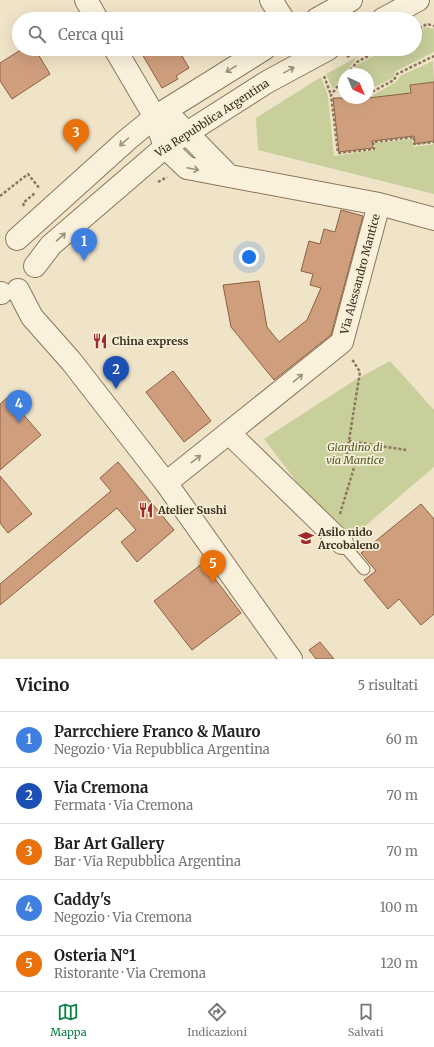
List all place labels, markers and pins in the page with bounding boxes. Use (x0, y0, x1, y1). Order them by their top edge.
pin: 3 (63, 119, 89, 152)
pin: 1 (71, 228, 97, 261)
restaurant icon: China express (91, 332, 109, 350)
place label: China express (112, 334, 189, 348)
pin: 2 (103, 356, 129, 389)
pin: 4 (6, 390, 32, 423)
restaurant icon: Atelier Sushi (137, 501, 155, 519)
place label: Atelier Sushi (157, 503, 227, 517)
place label: Asilo nido Arcobaleno (317, 525, 380, 552)
school or university icon: Asilo nido Arcobaleno (297, 529, 315, 547)
pin: 5 (200, 550, 226, 583)

